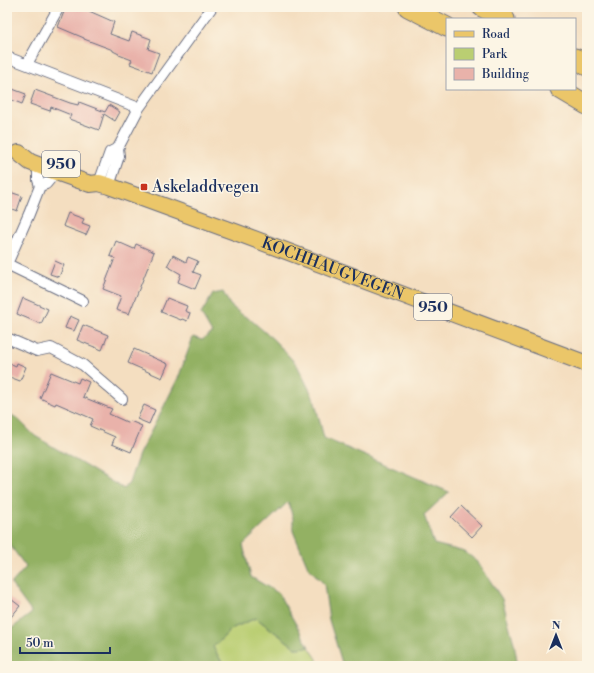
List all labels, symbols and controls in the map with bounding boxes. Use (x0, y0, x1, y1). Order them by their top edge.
legend (446, 18, 576, 90)
text: Road (482, 27, 510, 42)
text: Park (482, 47, 508, 62)
text: Building (481, 67, 530, 82)
road number: 950 (42, 151, 80, 177)
place label: Askeladdvegen (151, 177, 259, 197)
marker: Askeladdvegen (139, 182, 149, 192)
street label: KOCHHAUGVEGEN (259, 233, 407, 304)
road number: 950 (414, 294, 452, 320)
north arrow (536, 615, 576, 655)
text: N (552, 619, 561, 633)
scale bar (20, 629, 110, 655)
text: 50 m (26, 636, 54, 651)

